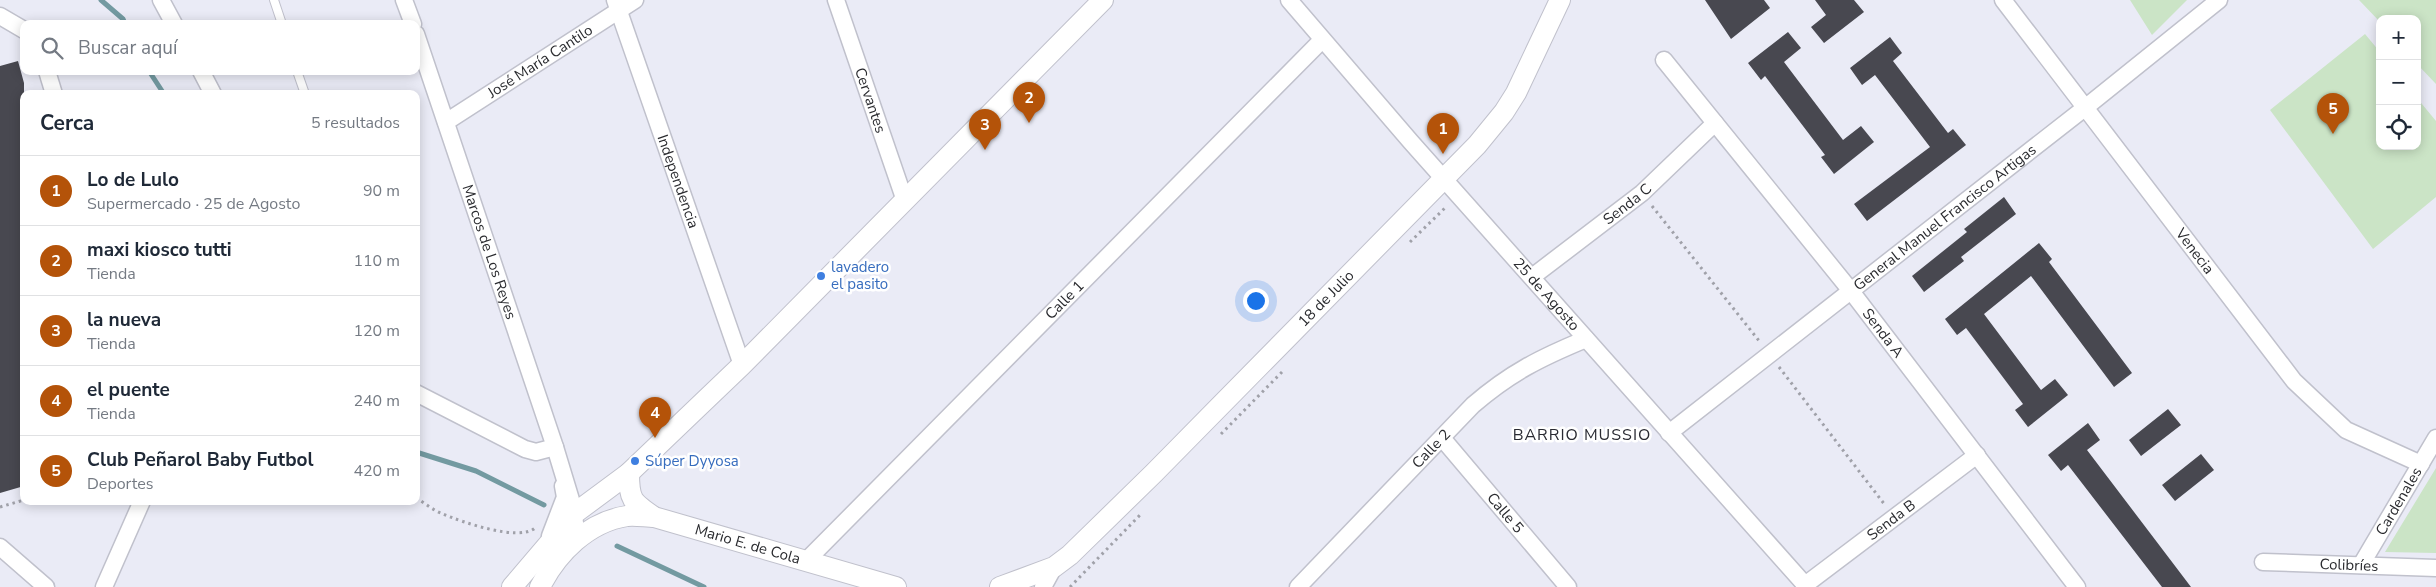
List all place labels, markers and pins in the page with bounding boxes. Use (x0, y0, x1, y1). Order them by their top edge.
pin: 2 (1013, 82, 1045, 123)
pin: 5 (2317, 93, 2349, 134)
pin: 3 (969, 109, 1001, 150)
pin: 1 (1427, 113, 1459, 154)
place label: lavadero el pasito (831, 257, 889, 294)
marker: lavadero el pasito (815, 270, 827, 282)
pin: 4 (639, 397, 671, 438)
place label: Súper Dyyosa (645, 451, 739, 471)
marker: Súper Dyyosa (629, 455, 641, 467)

